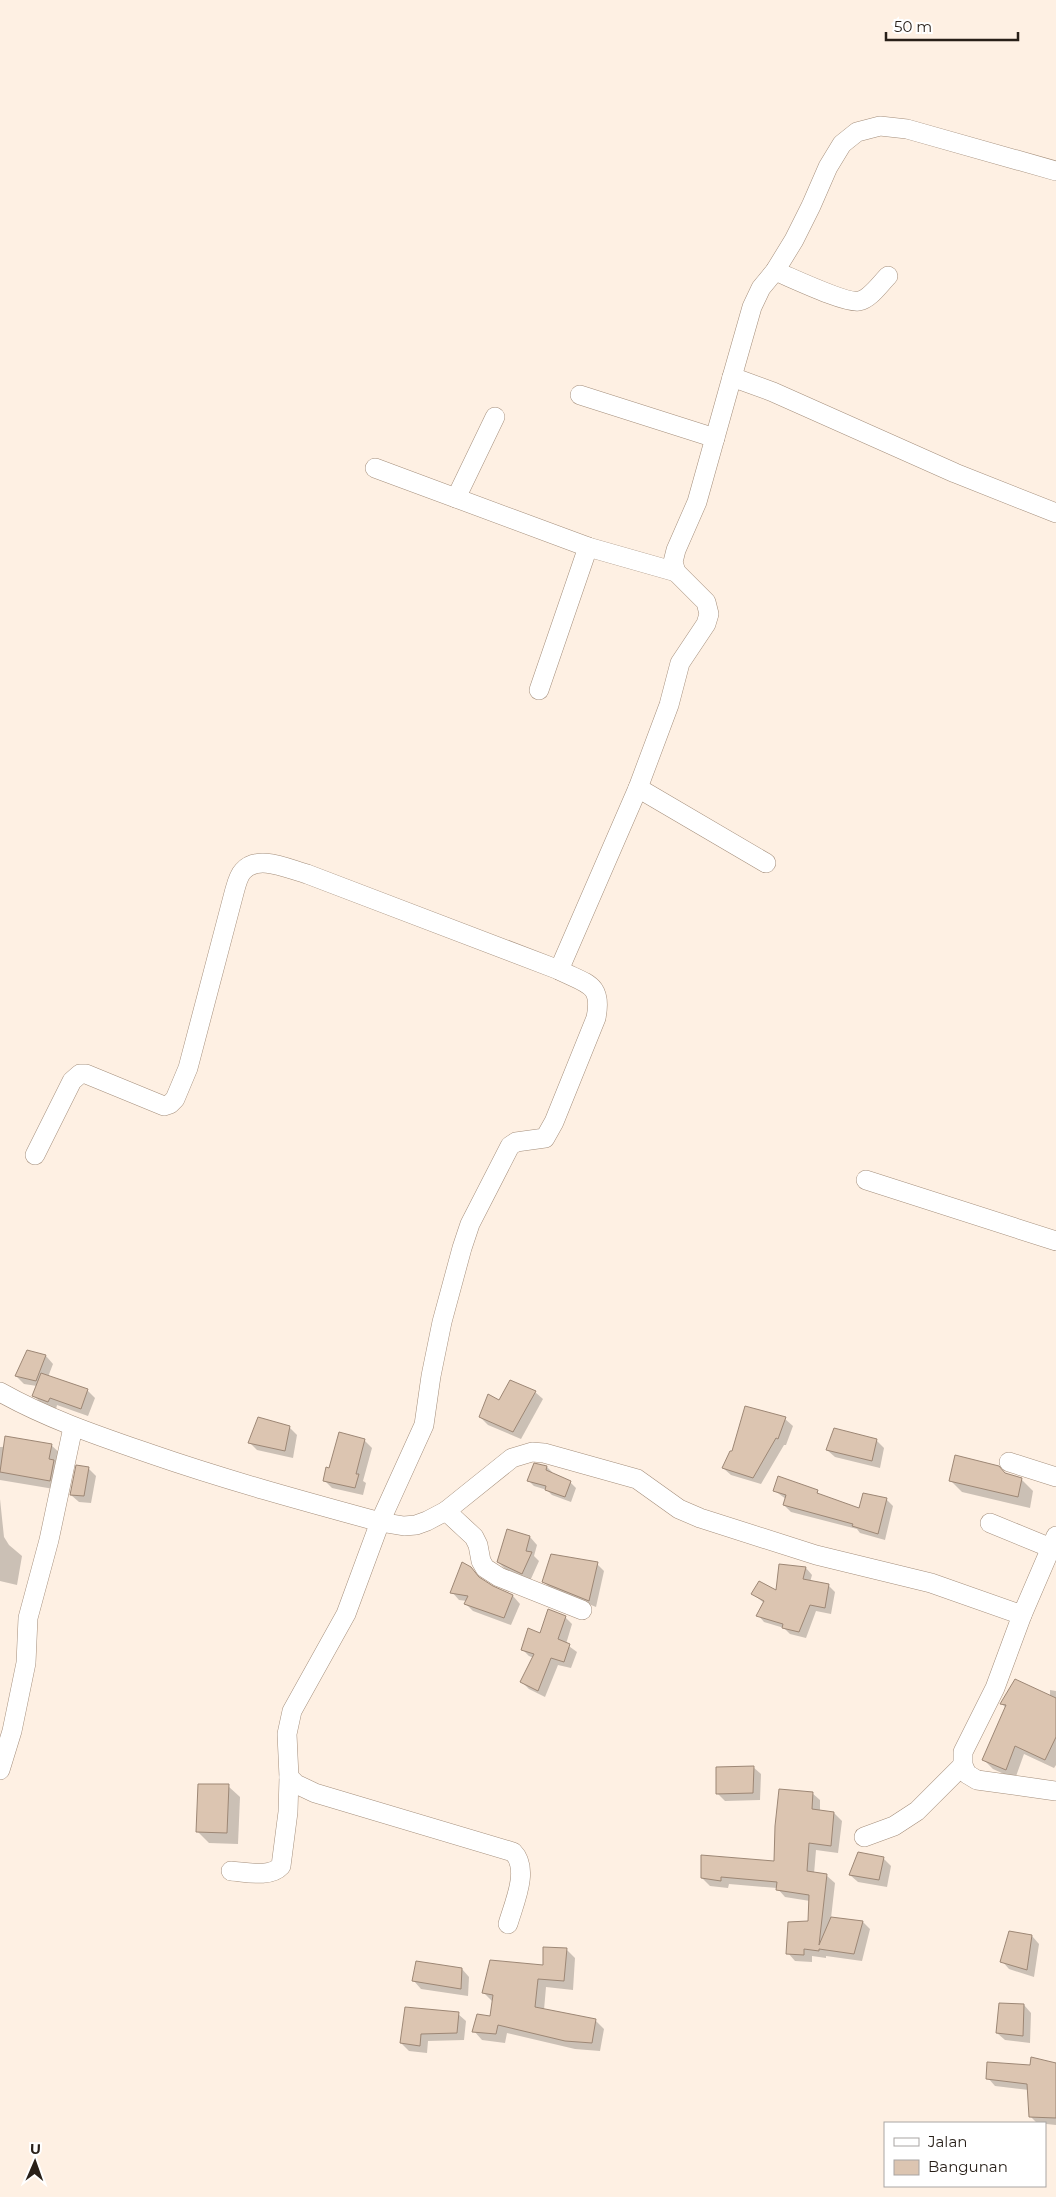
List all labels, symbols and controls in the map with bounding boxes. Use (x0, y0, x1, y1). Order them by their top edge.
scale bar (886, 10, 1018, 42)
text: 50 m (894, 17, 932, 36)
legend (884, 2122, 1046, 2187)
text: Jalan (927, 2132, 967, 2151)
north arrow (10, 2137, 60, 2187)
text: U (30, 2140, 41, 2158)
text: Bangunan (928, 2157, 1008, 2176)

